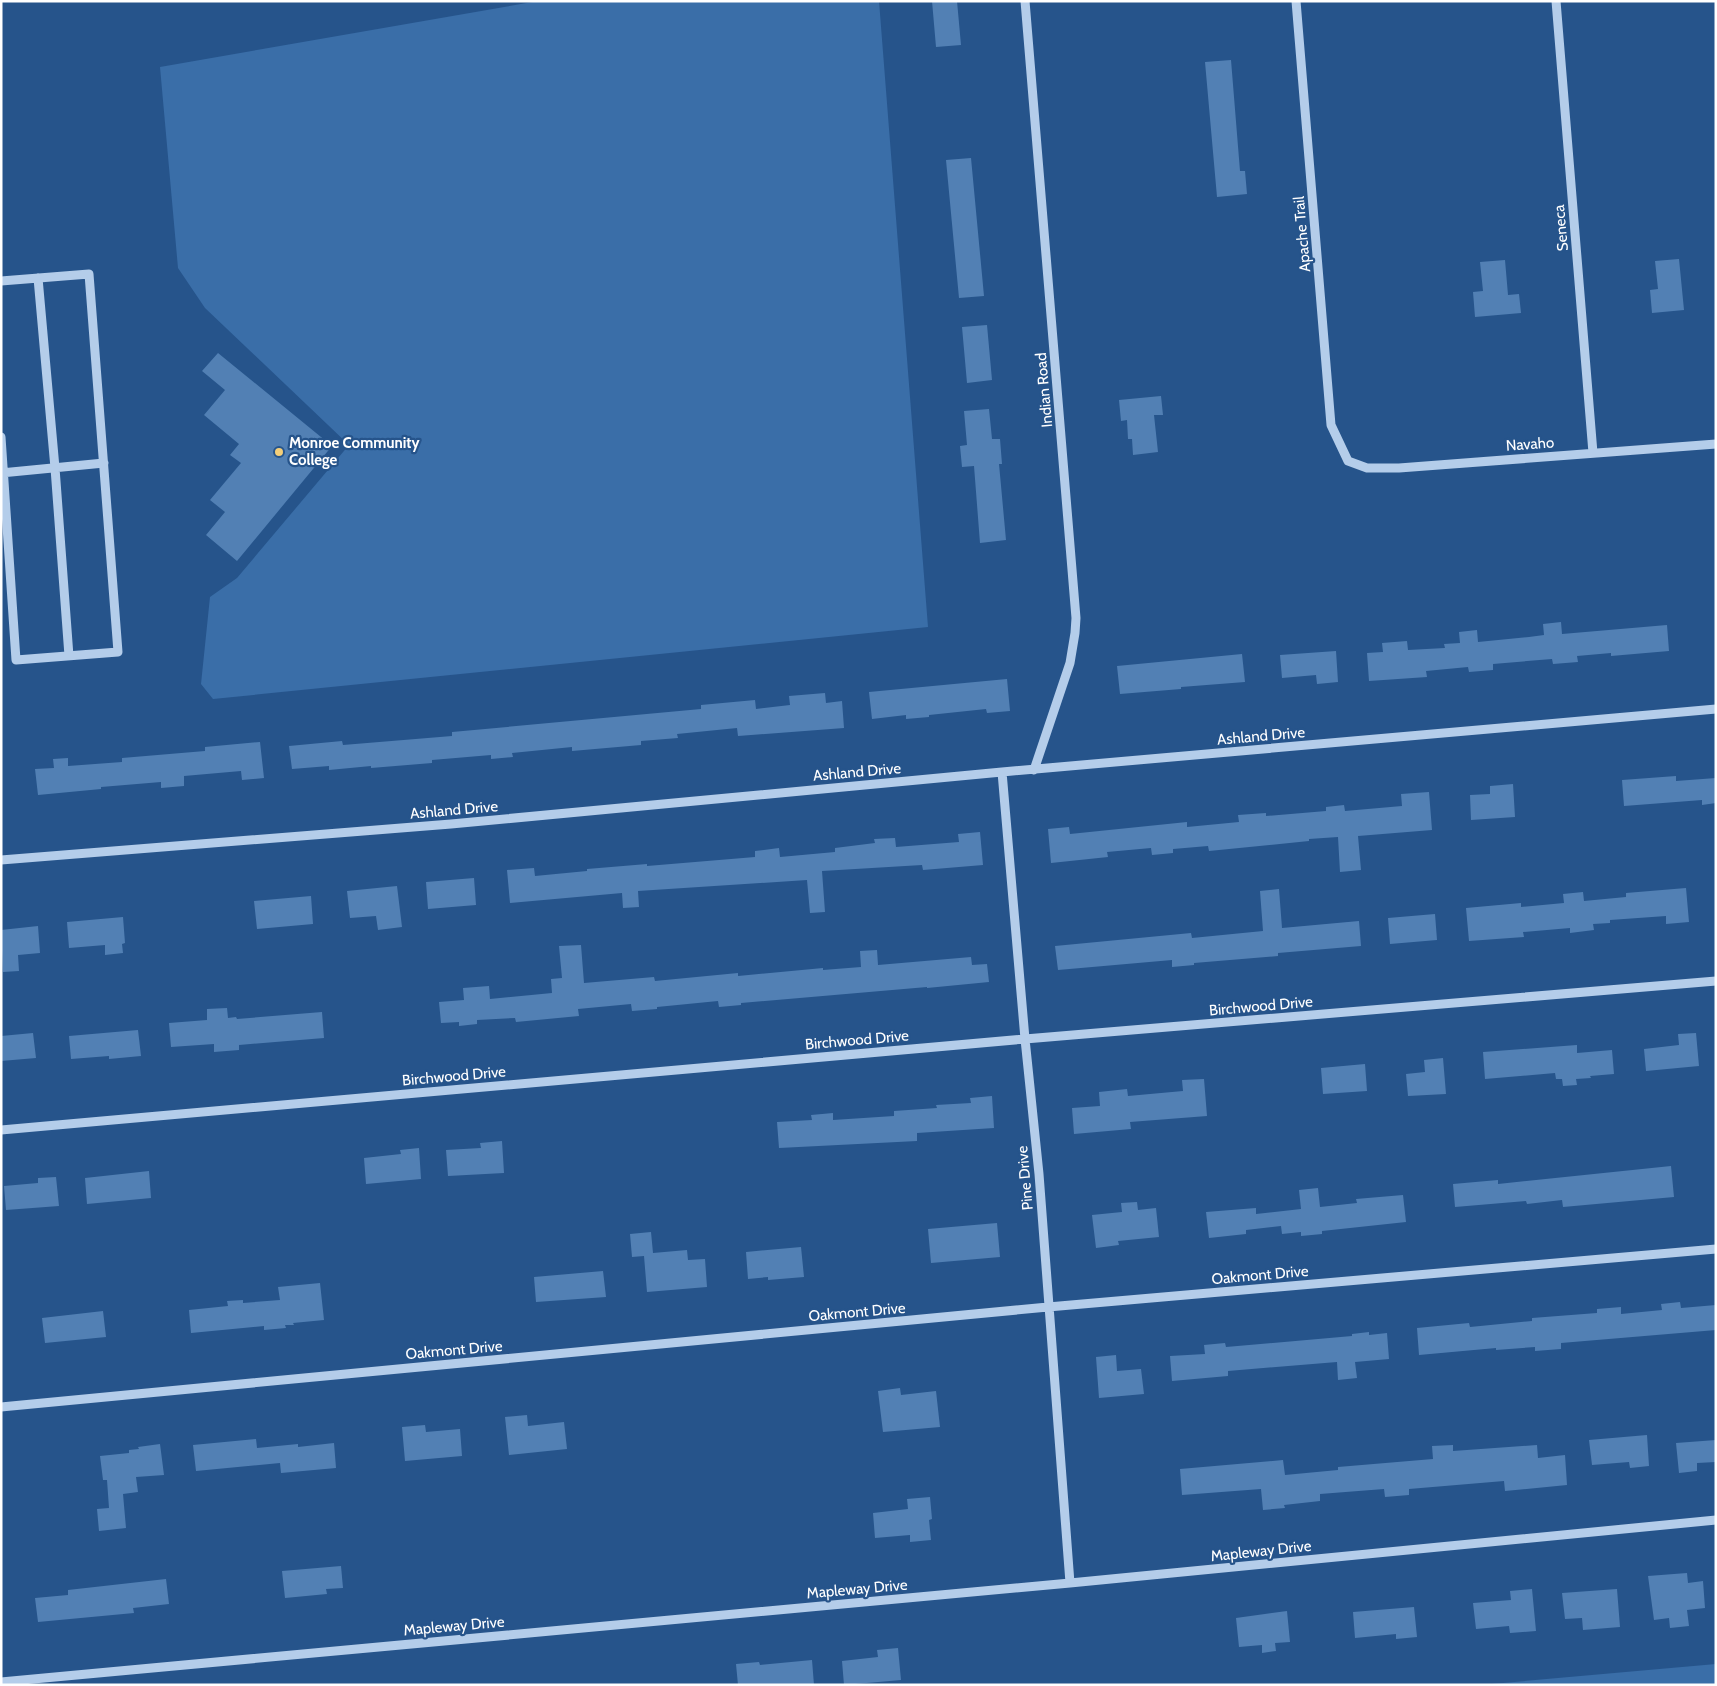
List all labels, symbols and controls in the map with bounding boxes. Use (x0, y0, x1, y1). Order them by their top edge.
street label: Apache Trail (1290, 195, 1314, 273)
street label: Seneca (1550, 203, 1572, 252)
street label: Indian Road (1032, 352, 1056, 428)
street label: Navaho (1505, 433, 1555, 455)
place label: Monroe Community College (289, 434, 420, 469)
marker: Monroe Community College (273, 446, 285, 458)
street label: Ashland Drive (1216, 723, 1306, 749)
street label: Ashland Drive (812, 759, 902, 785)
street label: Ashland Drive (409, 797, 499, 823)
street label: Birchwood Drive (1208, 992, 1314, 1020)
street label: Birchwood Drive (804, 1026, 910, 1054)
street label: Birchwood Drive (401, 1062, 507, 1090)
street label: Pine Drive (1013, 1145, 1037, 1211)
street label: Oakmont Drive (1211, 1262, 1309, 1288)
street label: Oakmont Drive (808, 1299, 906, 1325)
street label: Oakmont Drive (405, 1337, 503, 1363)
street label: Mapleway Drive (1210, 1537, 1313, 1565)
street label: Mapleway Drive (806, 1576, 908, 1602)
street label: Mapleway Drive (403, 1613, 505, 1639)

